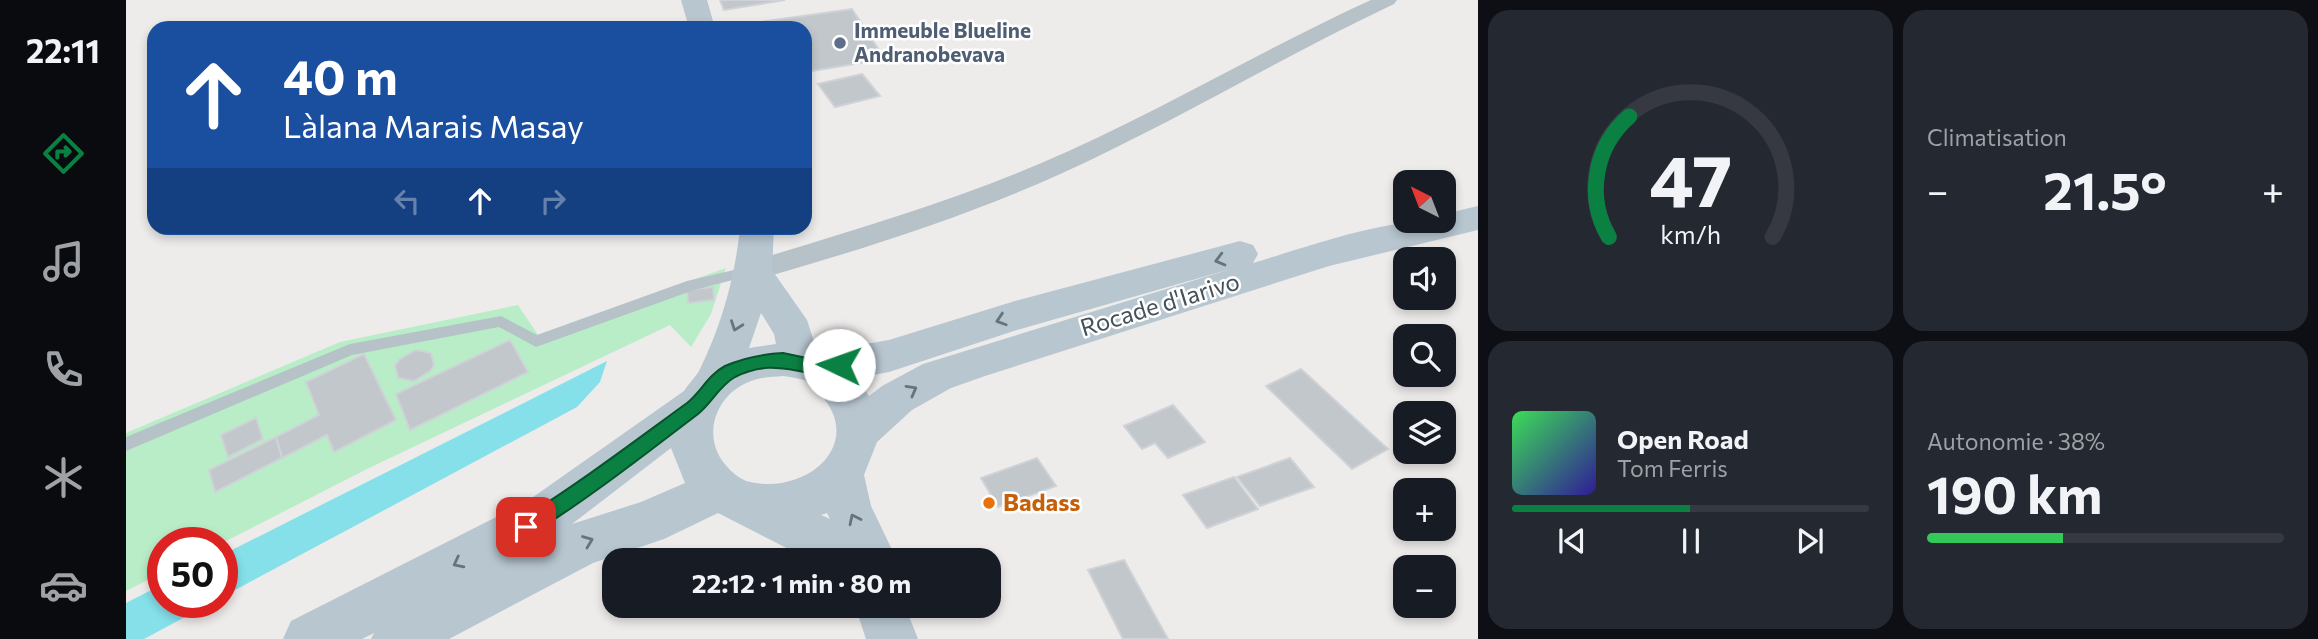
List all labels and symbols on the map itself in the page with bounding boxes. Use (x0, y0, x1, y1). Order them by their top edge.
place label: Immeuble Blueline Andranobevava (854, 17, 1031, 66)
marker: Immeuble Blueline Andranobevava (832, 35, 848, 51)
north arrow (1393, 170, 1456, 233)
one-way arrow (1215, 251, 1227, 266)
street label: Rocade d'Iarivo (1076, 266, 1243, 342)
one-way arrow (996, 312, 1008, 326)
one-way arrow (730, 320, 744, 332)
position arrow (802, 328, 876, 402)
one-way arrow (905, 385, 917, 398)
place label: Badass (1003, 487, 1081, 516)
marker: Badass (981, 495, 997, 511)
pin (496, 497, 556, 557)
one-way arrow (849, 513, 862, 526)
speed limit sign: 50 (147, 527, 238, 618)
one-way arrow (582, 536, 594, 550)
one-way arrow (453, 554, 465, 568)

